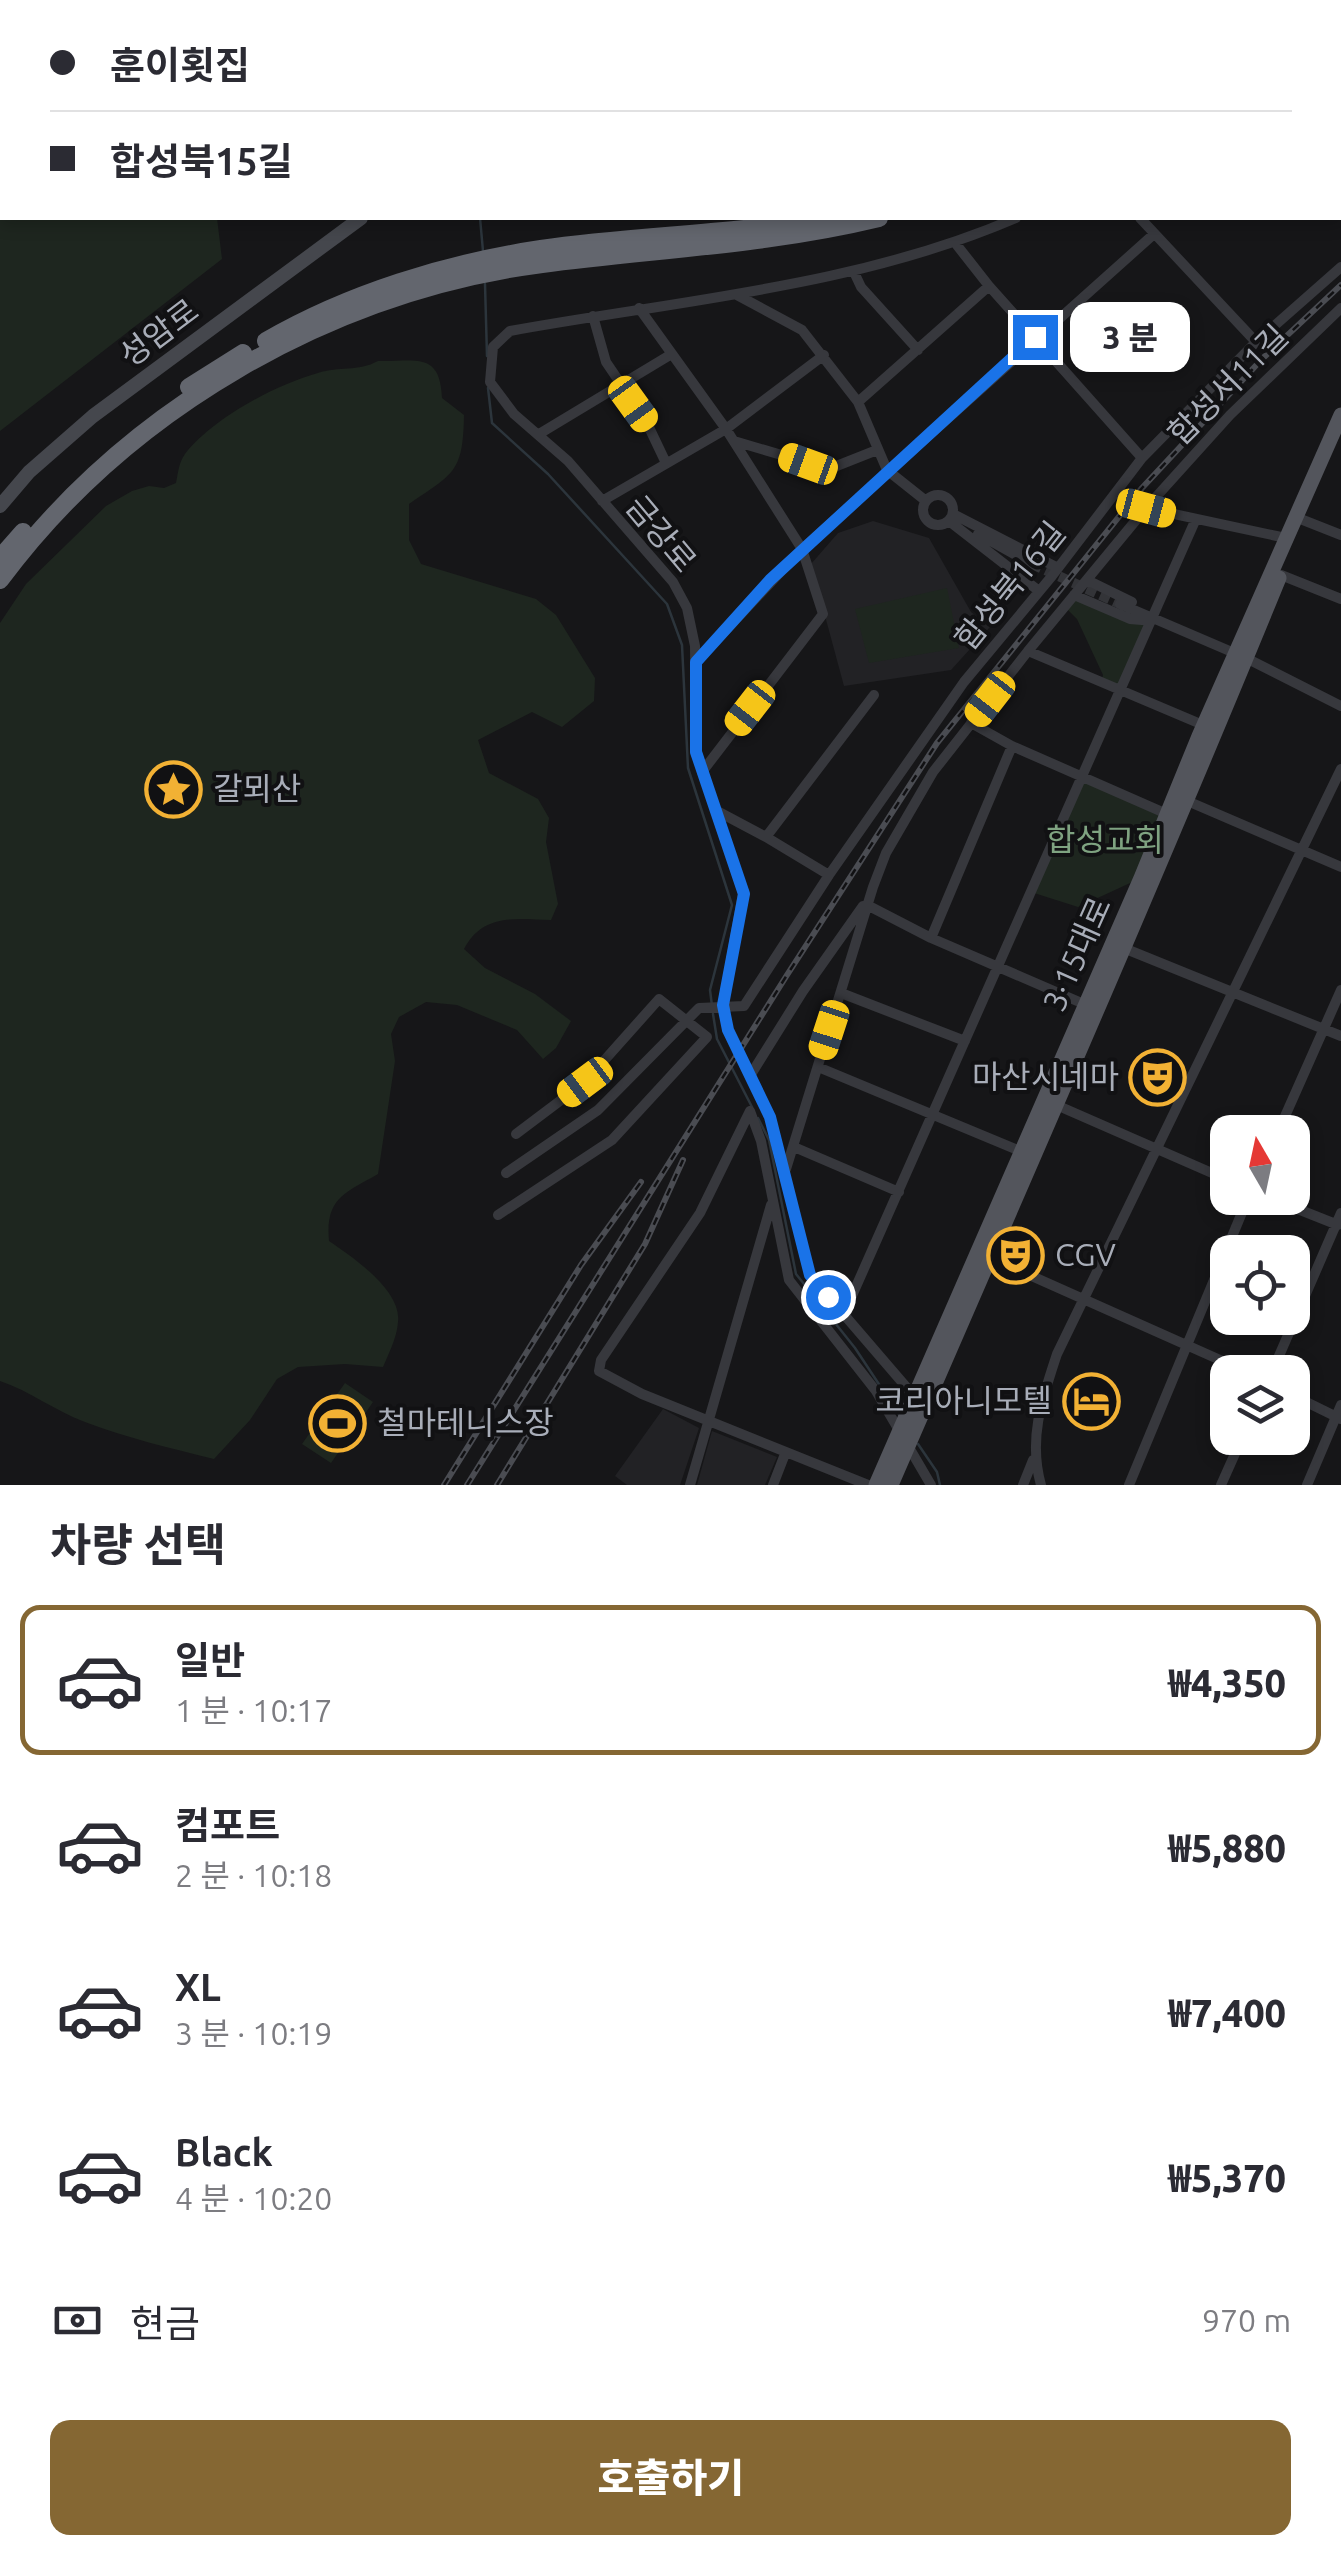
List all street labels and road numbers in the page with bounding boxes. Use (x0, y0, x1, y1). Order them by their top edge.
street label: 성암로 (112, 291, 205, 373)
street label: 합성서11길 (1160, 317, 1294, 451)
street label: 금강로 (620, 488, 704, 579)
street label: 합성북16길 (947, 514, 1072, 656)
street label: 3·15대로 (1035, 891, 1117, 1016)

